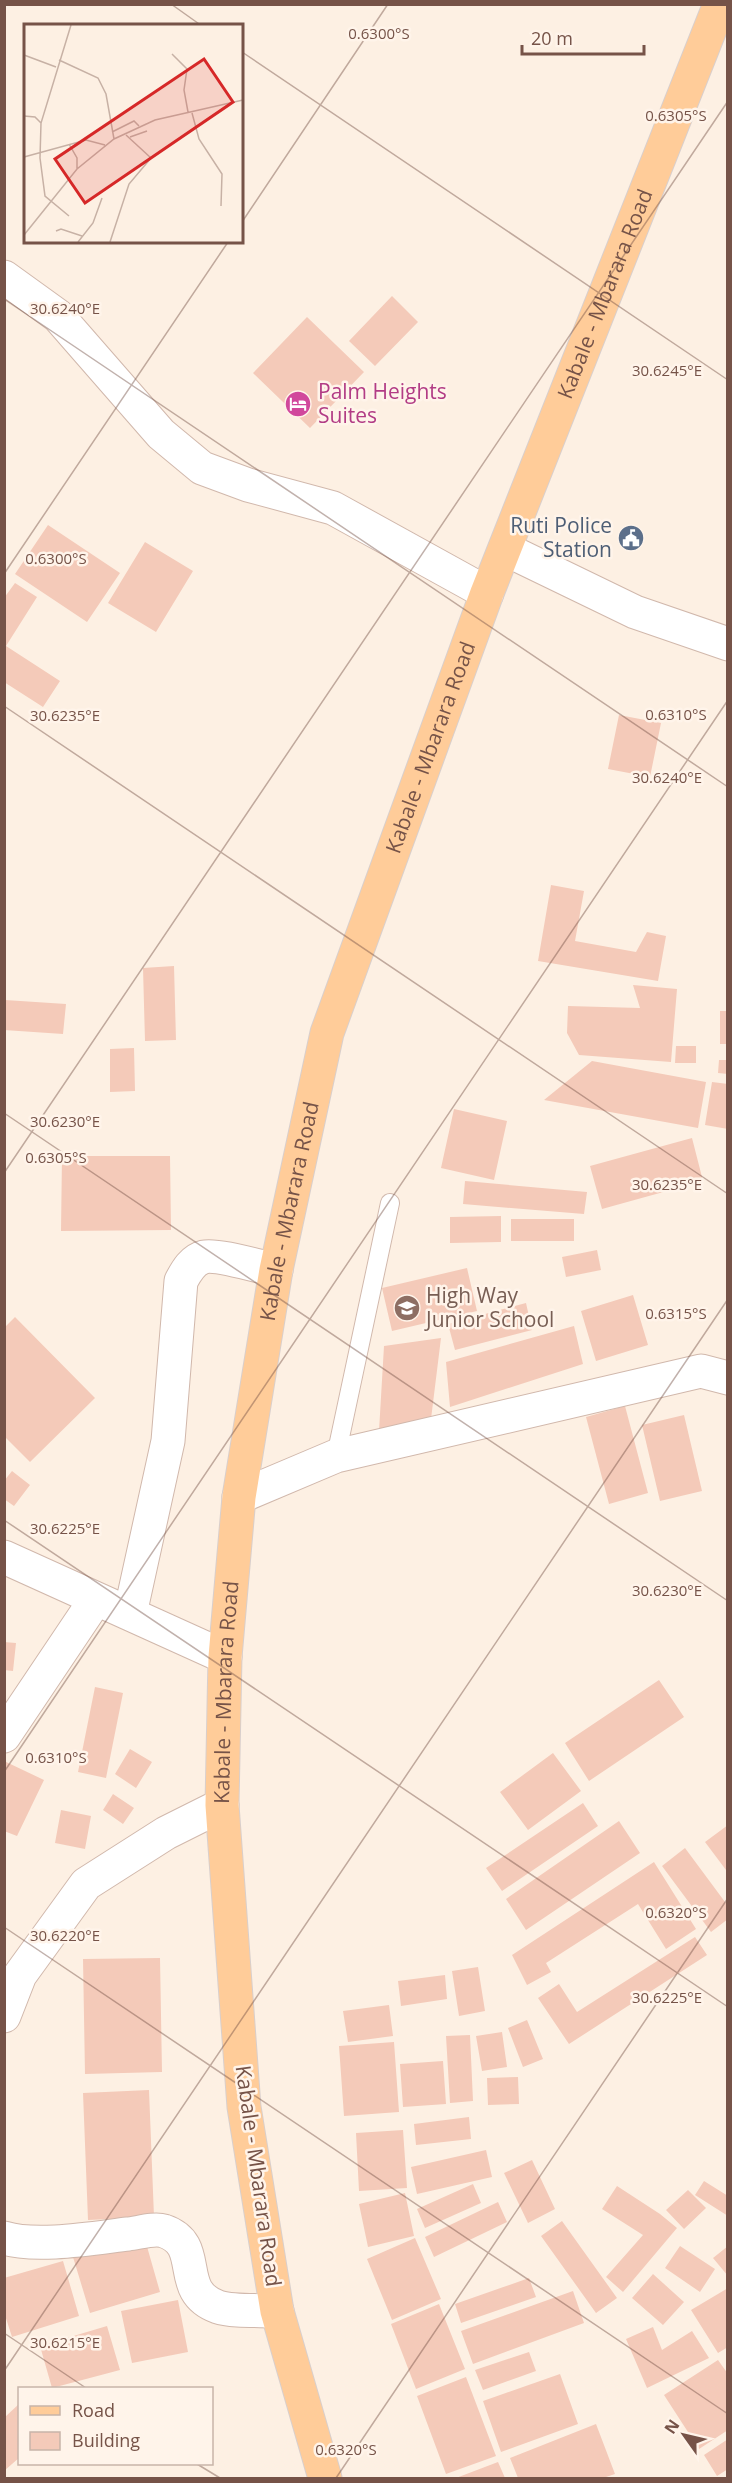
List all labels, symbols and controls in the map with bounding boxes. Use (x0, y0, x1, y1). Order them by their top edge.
scale bar (522, 18, 644, 56)
text: 0.6300°S (348, 23, 410, 43)
inset map (24, 24, 243, 243)
text: 20 m (531, 26, 573, 50)
text: 0.6305°S (645, 105, 707, 125)
street label: Kabale - Mbarara Road (550, 185, 658, 403)
text: 30.6240°E (30, 298, 100, 318)
text: 30.6245°E (632, 360, 702, 380)
place label: Palm Heights Suites (318, 377, 447, 429)
hotel icon: Palm Heights Suites (283, 389, 313, 419)
place label: Ruti Police Station (510, 511, 612, 563)
public building icon: Ruti Police Station (616, 523, 646, 553)
text: 0.6300°S (25, 548, 87, 568)
street label: Kabale - Mbarara Road (379, 637, 481, 857)
text: 0.6310°S (645, 704, 707, 724)
text: 30.6235°E (30, 705, 100, 725)
text: 30.6240°E (632, 767, 702, 787)
street label: Kabale - Mbarara Road (253, 1099, 325, 1323)
text: 30.6230°E (30, 1111, 100, 1131)
text: 0.6305°S (25, 1147, 87, 1167)
text: 30.6235°E (632, 1174, 702, 1194)
place label: High Way Junior School (424, 1281, 554, 1333)
school or university icon: High Way Junior School (392, 1293, 422, 1323)
text: 0.6315°S (645, 1303, 707, 1323)
text: 30.6225°E (30, 1518, 100, 1538)
street label: Kabale - Mbarara Road (207, 1580, 245, 1804)
text: 30.6230°E (632, 1580, 702, 1600)
text: 0.6310°S (25, 1747, 87, 1767)
text: 0.6320°S (645, 1902, 707, 1922)
text: 30.6220°E (30, 1925, 100, 1945)
text: 30.6225°E (632, 1987, 702, 2007)
street label: Kabale - Mbarara Road (230, 2063, 288, 2288)
text: 30.6215°E (30, 2332, 100, 2352)
legend (18, 2387, 213, 2465)
text: Road (72, 2398, 115, 2422)
north arrow (654, 2405, 714, 2465)
text: N (659, 2415, 684, 2438)
text: Building (72, 2428, 140, 2452)
text: 0.6320°S (315, 2439, 377, 2459)

